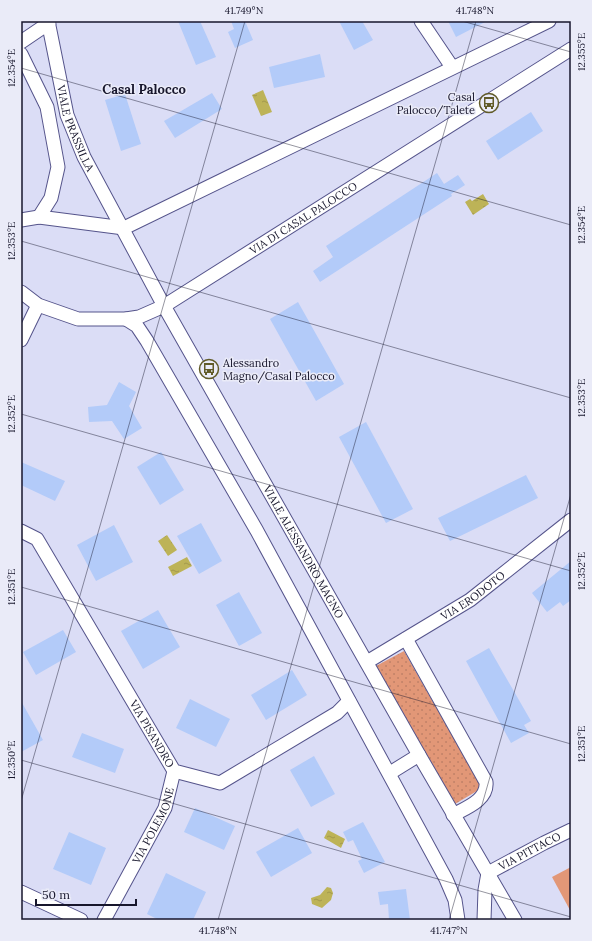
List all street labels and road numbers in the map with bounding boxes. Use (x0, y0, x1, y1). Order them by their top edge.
street label: VIALE PRASSILLA (54, 83, 98, 175)
street label: VIA DI CASAL PALOCCO (246, 179, 360, 258)
street label: VIALE ALESSANDRO MAGNO (260, 482, 347, 621)
street label: VIA ERODOTO (437, 568, 508, 624)
street label: VIA PISANDRO (126, 696, 178, 770)
street label: VIA POLEMONE (129, 786, 177, 867)
street label: VIA PITTACO (495, 829, 563, 874)

